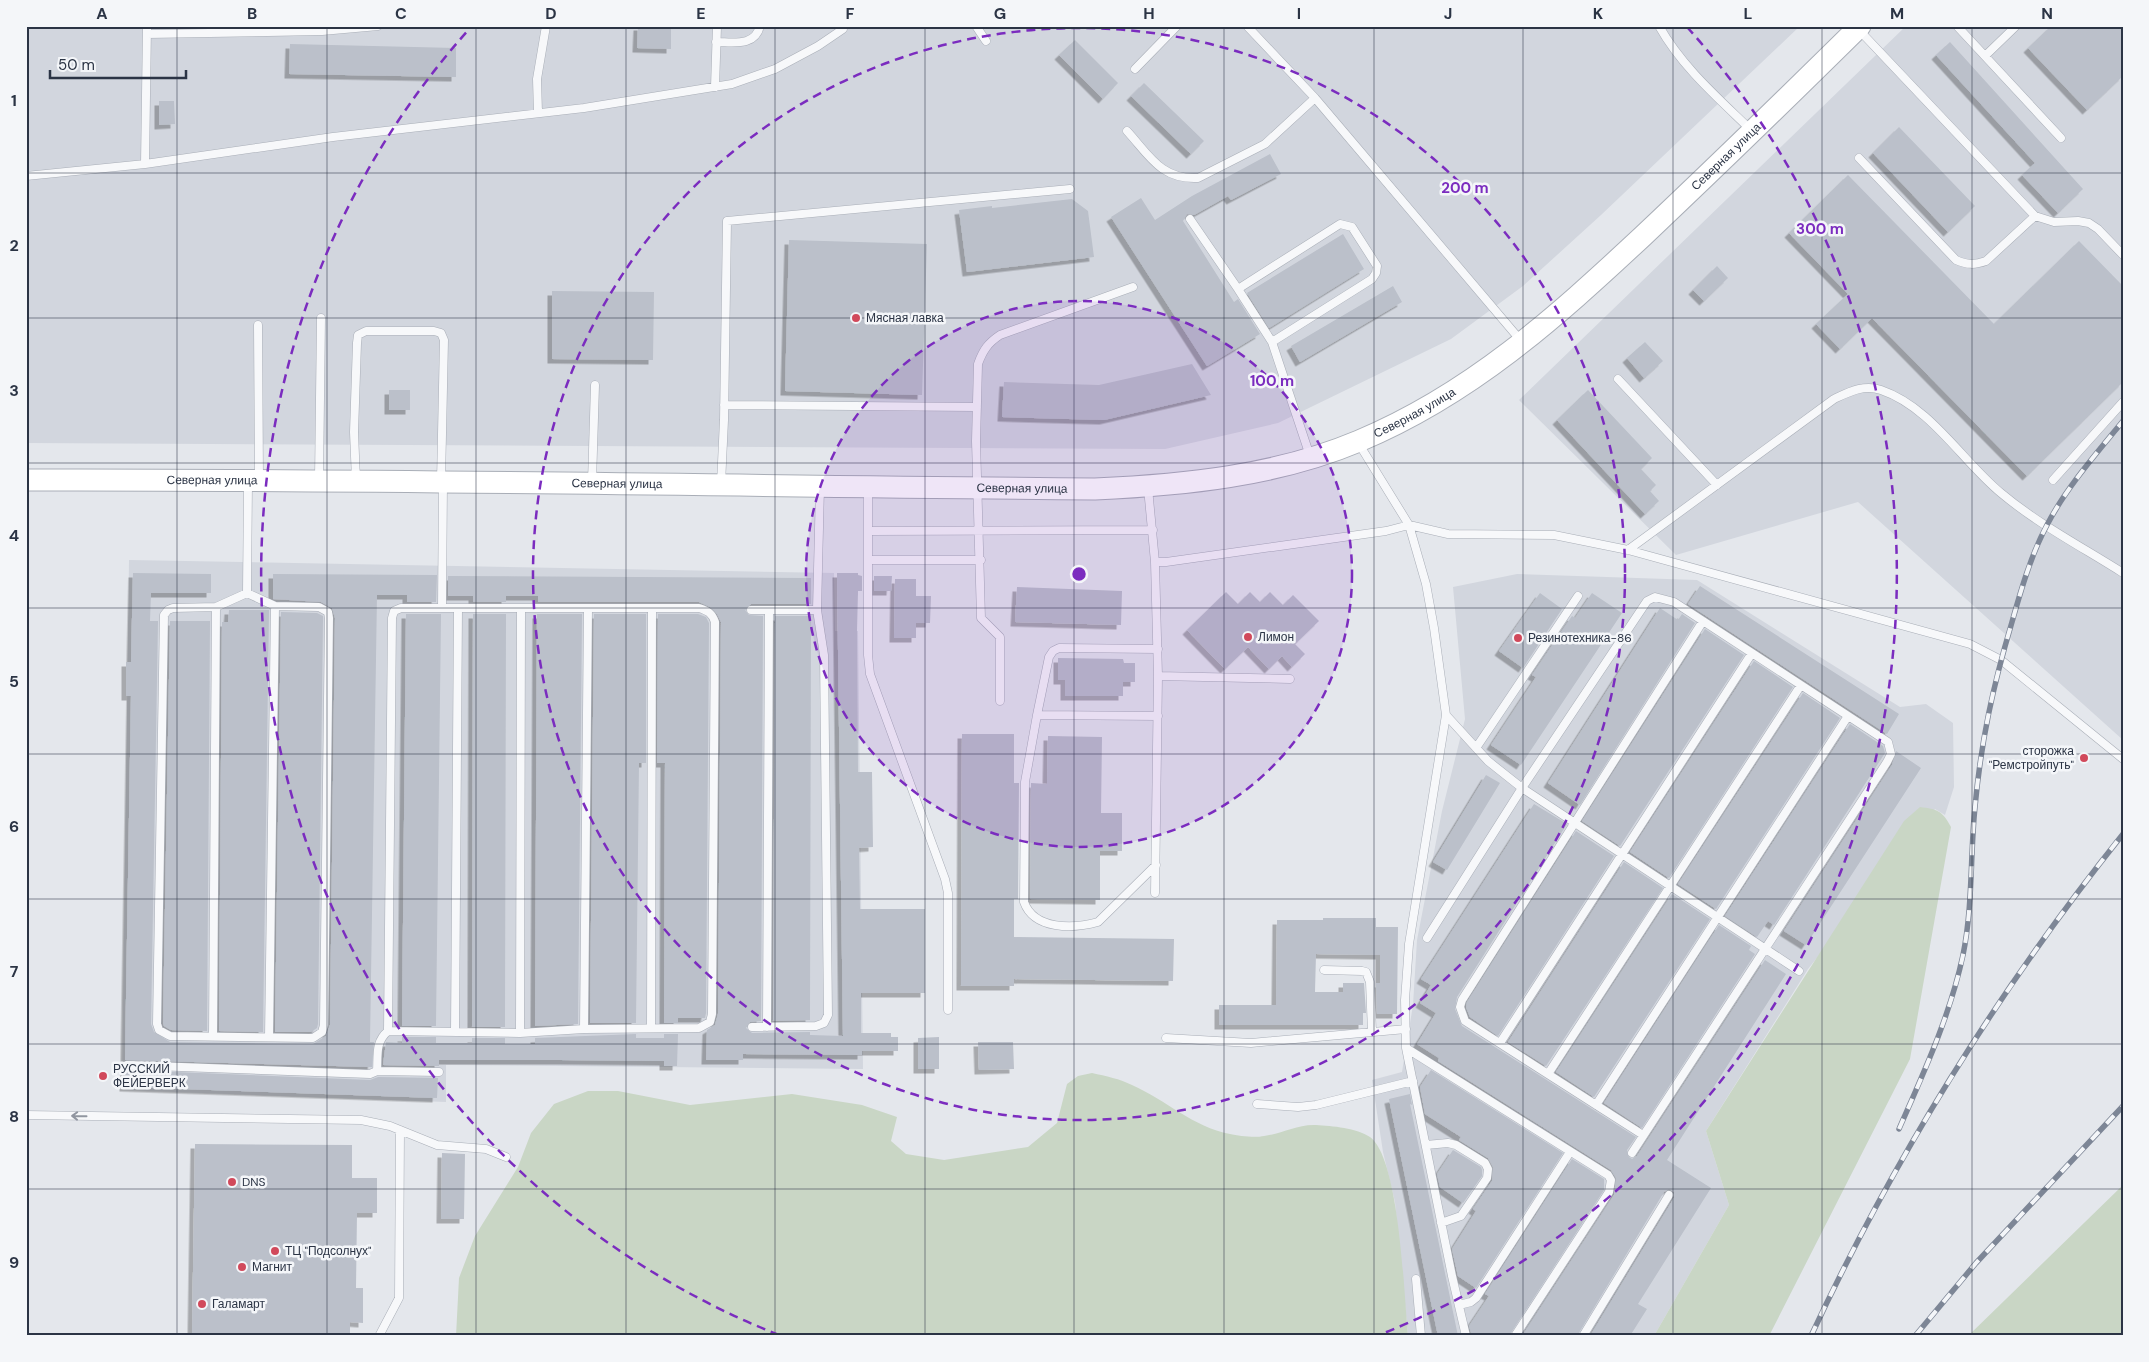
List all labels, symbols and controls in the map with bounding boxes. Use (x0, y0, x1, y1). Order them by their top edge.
text: A (96, 3, 108, 24)
text: B (247, 3, 257, 24)
text: C (395, 3, 407, 24)
text: D (545, 3, 557, 24)
text: E (696, 3, 706, 24)
text: F (846, 3, 855, 24)
text: G (994, 3, 1006, 24)
text: H (1143, 3, 1155, 24)
text: I (1297, 3, 1301, 24)
text: J (1444, 3, 1452, 24)
text: K (1593, 3, 1604, 24)
text: L (1744, 3, 1753, 24)
text: M (1890, 3, 1904, 24)
text: N (2041, 3, 2053, 24)
scale bar (50, 48, 186, 80)
text: 50 m (58, 55, 95, 75)
text: 1 (11, 90, 17, 111)
street label: Северная улица (1688, 119, 1765, 194)
text: 200 m (1441, 178, 1489, 198)
text: 300 m (1796, 219, 1844, 239)
text: 2 (9, 235, 19, 256)
place label: Мясная лавка (866, 310, 944, 326)
marker: Мясная лавка (850, 312, 862, 324)
text: 100 m (1250, 371, 1294, 391)
text: 3 (9, 380, 19, 401)
street label: Северная улица (1371, 384, 1459, 442)
street label: Северная улица (166, 472, 258, 488)
street label: Северная улица (571, 475, 663, 492)
street label: Северная улица (976, 480, 1068, 497)
text: 4 (9, 525, 19, 546)
centre of rings (1070, 565, 1088, 583)
place label: Лимон (1258, 629, 1294, 645)
place label: Резинотехника-86 (1528, 630, 1632, 646)
marker: Лимон (1242, 631, 1254, 643)
marker: Резинотехника-86 (1512, 632, 1524, 644)
text: 5 (9, 671, 19, 692)
place label: сторожка "Ремстройпуть" (1989, 743, 2074, 773)
marker: сторожка "Ремстройпуть" (2078, 752, 2090, 764)
text: 6 (9, 816, 19, 837)
text: 7 (10, 961, 19, 982)
place label: РУССКИЙ ФЕЙЕРВЕРК (113, 1061, 186, 1091)
marker: РУССКИЙ ФЕЙЕРВЕРК (97, 1070, 109, 1082)
text: 8 (9, 1106, 19, 1127)
one-way arrow (71, 1111, 87, 1121)
place label: DNS (242, 1174, 266, 1190)
marker: DNS (226, 1176, 238, 1188)
place label: ТЦ "Подсолнух" (285, 1243, 372, 1259)
marker: ТЦ "Подсолнух" (269, 1245, 281, 1257)
text: 9 (9, 1252, 19, 1273)
place label: Магнит (252, 1259, 293, 1275)
marker: Магнит (236, 1261, 248, 1273)
place label: Галамарт (212, 1296, 266, 1312)
marker: Галамарт (196, 1298, 208, 1310)

